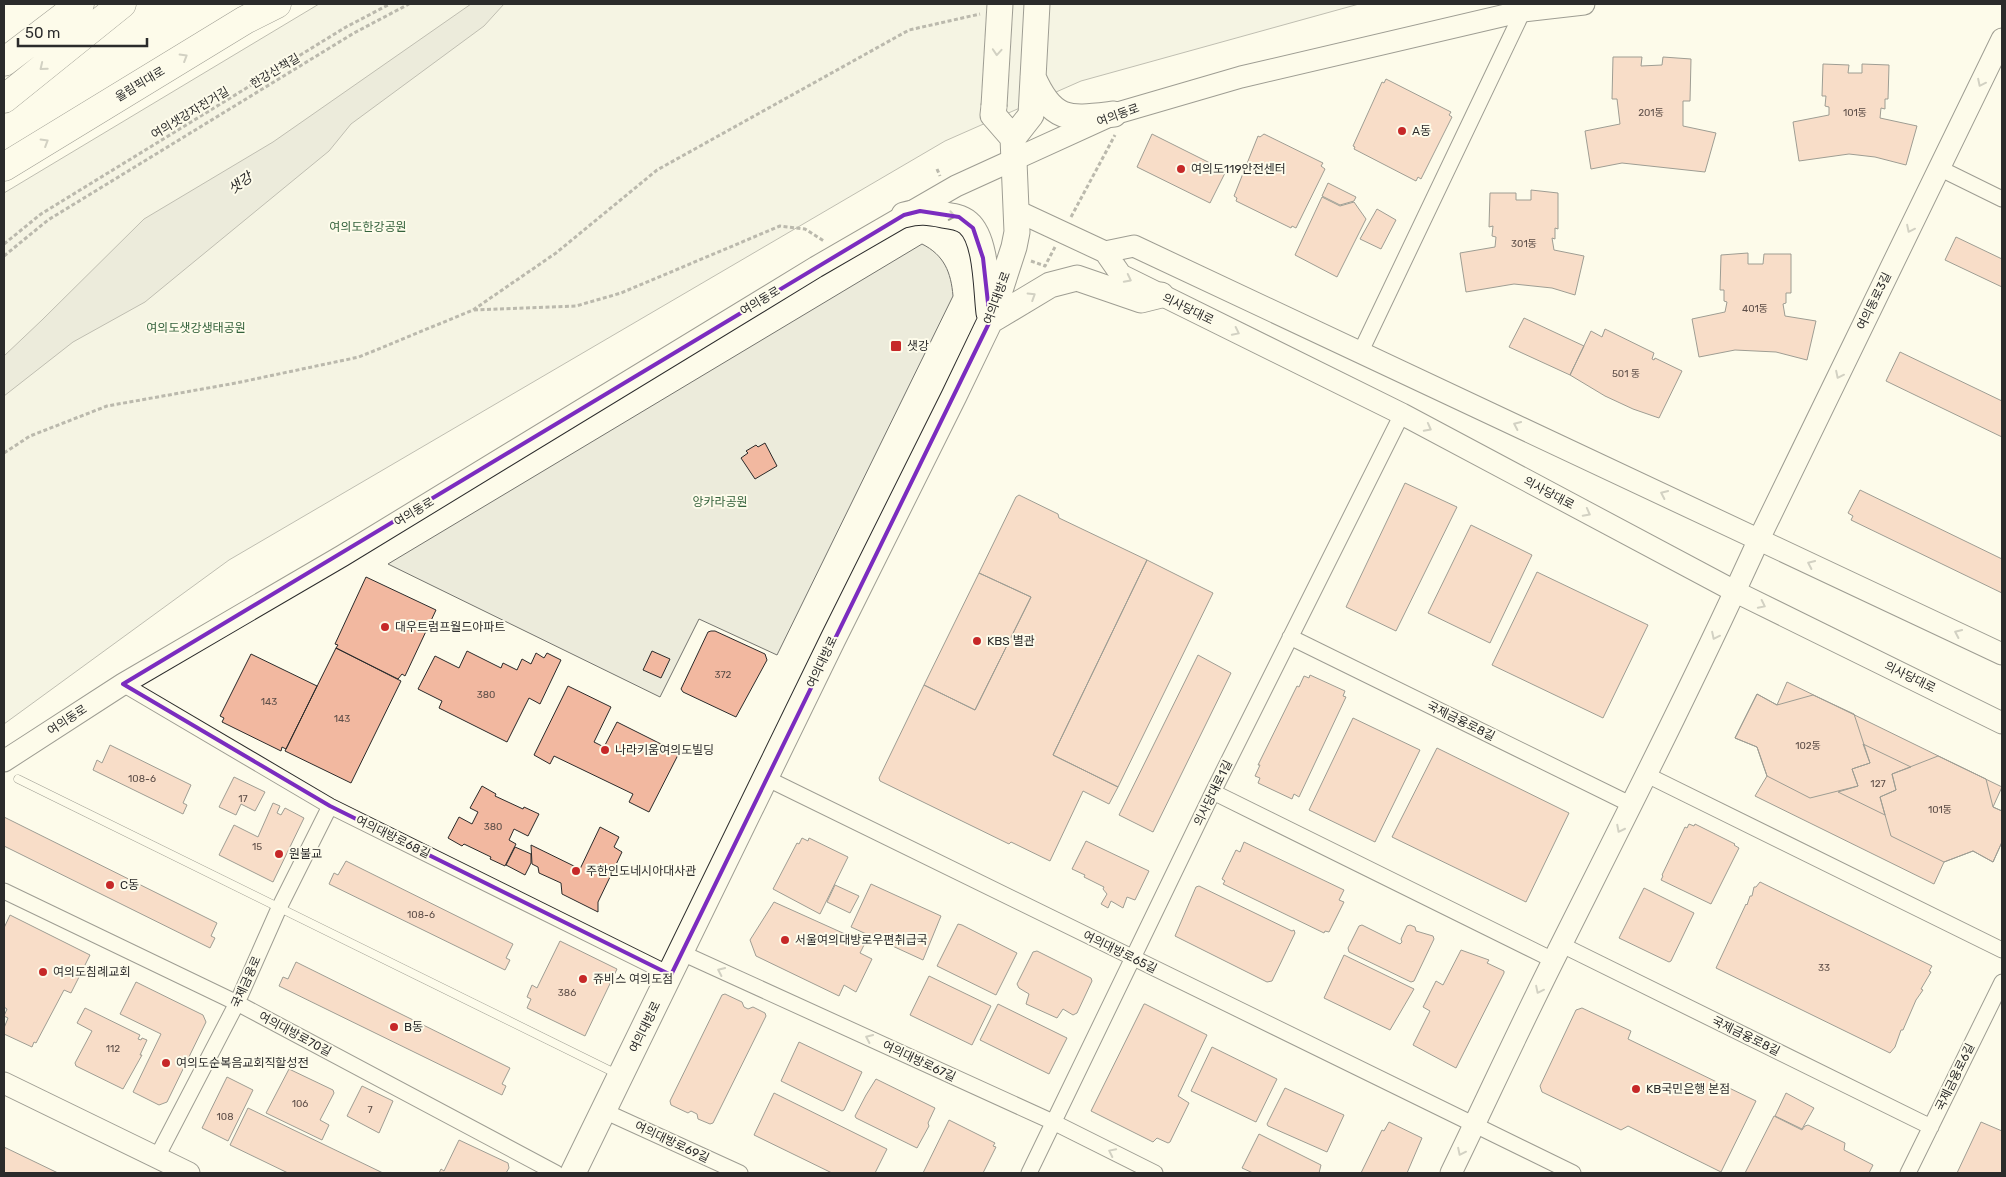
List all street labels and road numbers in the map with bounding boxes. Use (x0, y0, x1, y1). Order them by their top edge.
street label: 한강산책길 (248, 51, 302, 91)
street label: 올림픽대로 (113, 64, 167, 104)
street label: 여의샛강자전거길 (149, 84, 231, 142)
street label: 여의동로 (1095, 101, 1141, 129)
street label: 여의대방로 (981, 270, 1013, 326)
street label: 여의동로3길 (1854, 270, 1894, 332)
street label: 여의동로 (737, 284, 783, 318)
street label: 의사당대로 (1160, 291, 1216, 327)
street label: 의사당대로 (1521, 474, 1577, 512)
street label: 여의동로 (391, 495, 437, 529)
street label: 여의대방로 (804, 634, 840, 690)
street label: 의사당대로 (1882, 659, 1938, 695)
street label: 국제금융로8길 (1425, 699, 1497, 743)
street label: 여의동로 (45, 702, 89, 738)
street label: 의사당대로1길 (1191, 758, 1235, 828)
street label: 여의대방로68길 (353, 813, 433, 861)
street label: 여의대방로65길 (1081, 928, 1159, 976)
street label: 국제금융로 (228, 954, 264, 1010)
street label: 여의대방로 (627, 999, 663, 1055)
street label: 여의대방로70길 (256, 1009, 334, 1059)
street label: 국제금융로8길 (1710, 1014, 1782, 1058)
street label: 여의대방로67길 (880, 1038, 958, 1084)
street label: 국제금융로6길 (1933, 1041, 1977, 1113)
street label: 여의대방로69길 (633, 1119, 711, 1165)

